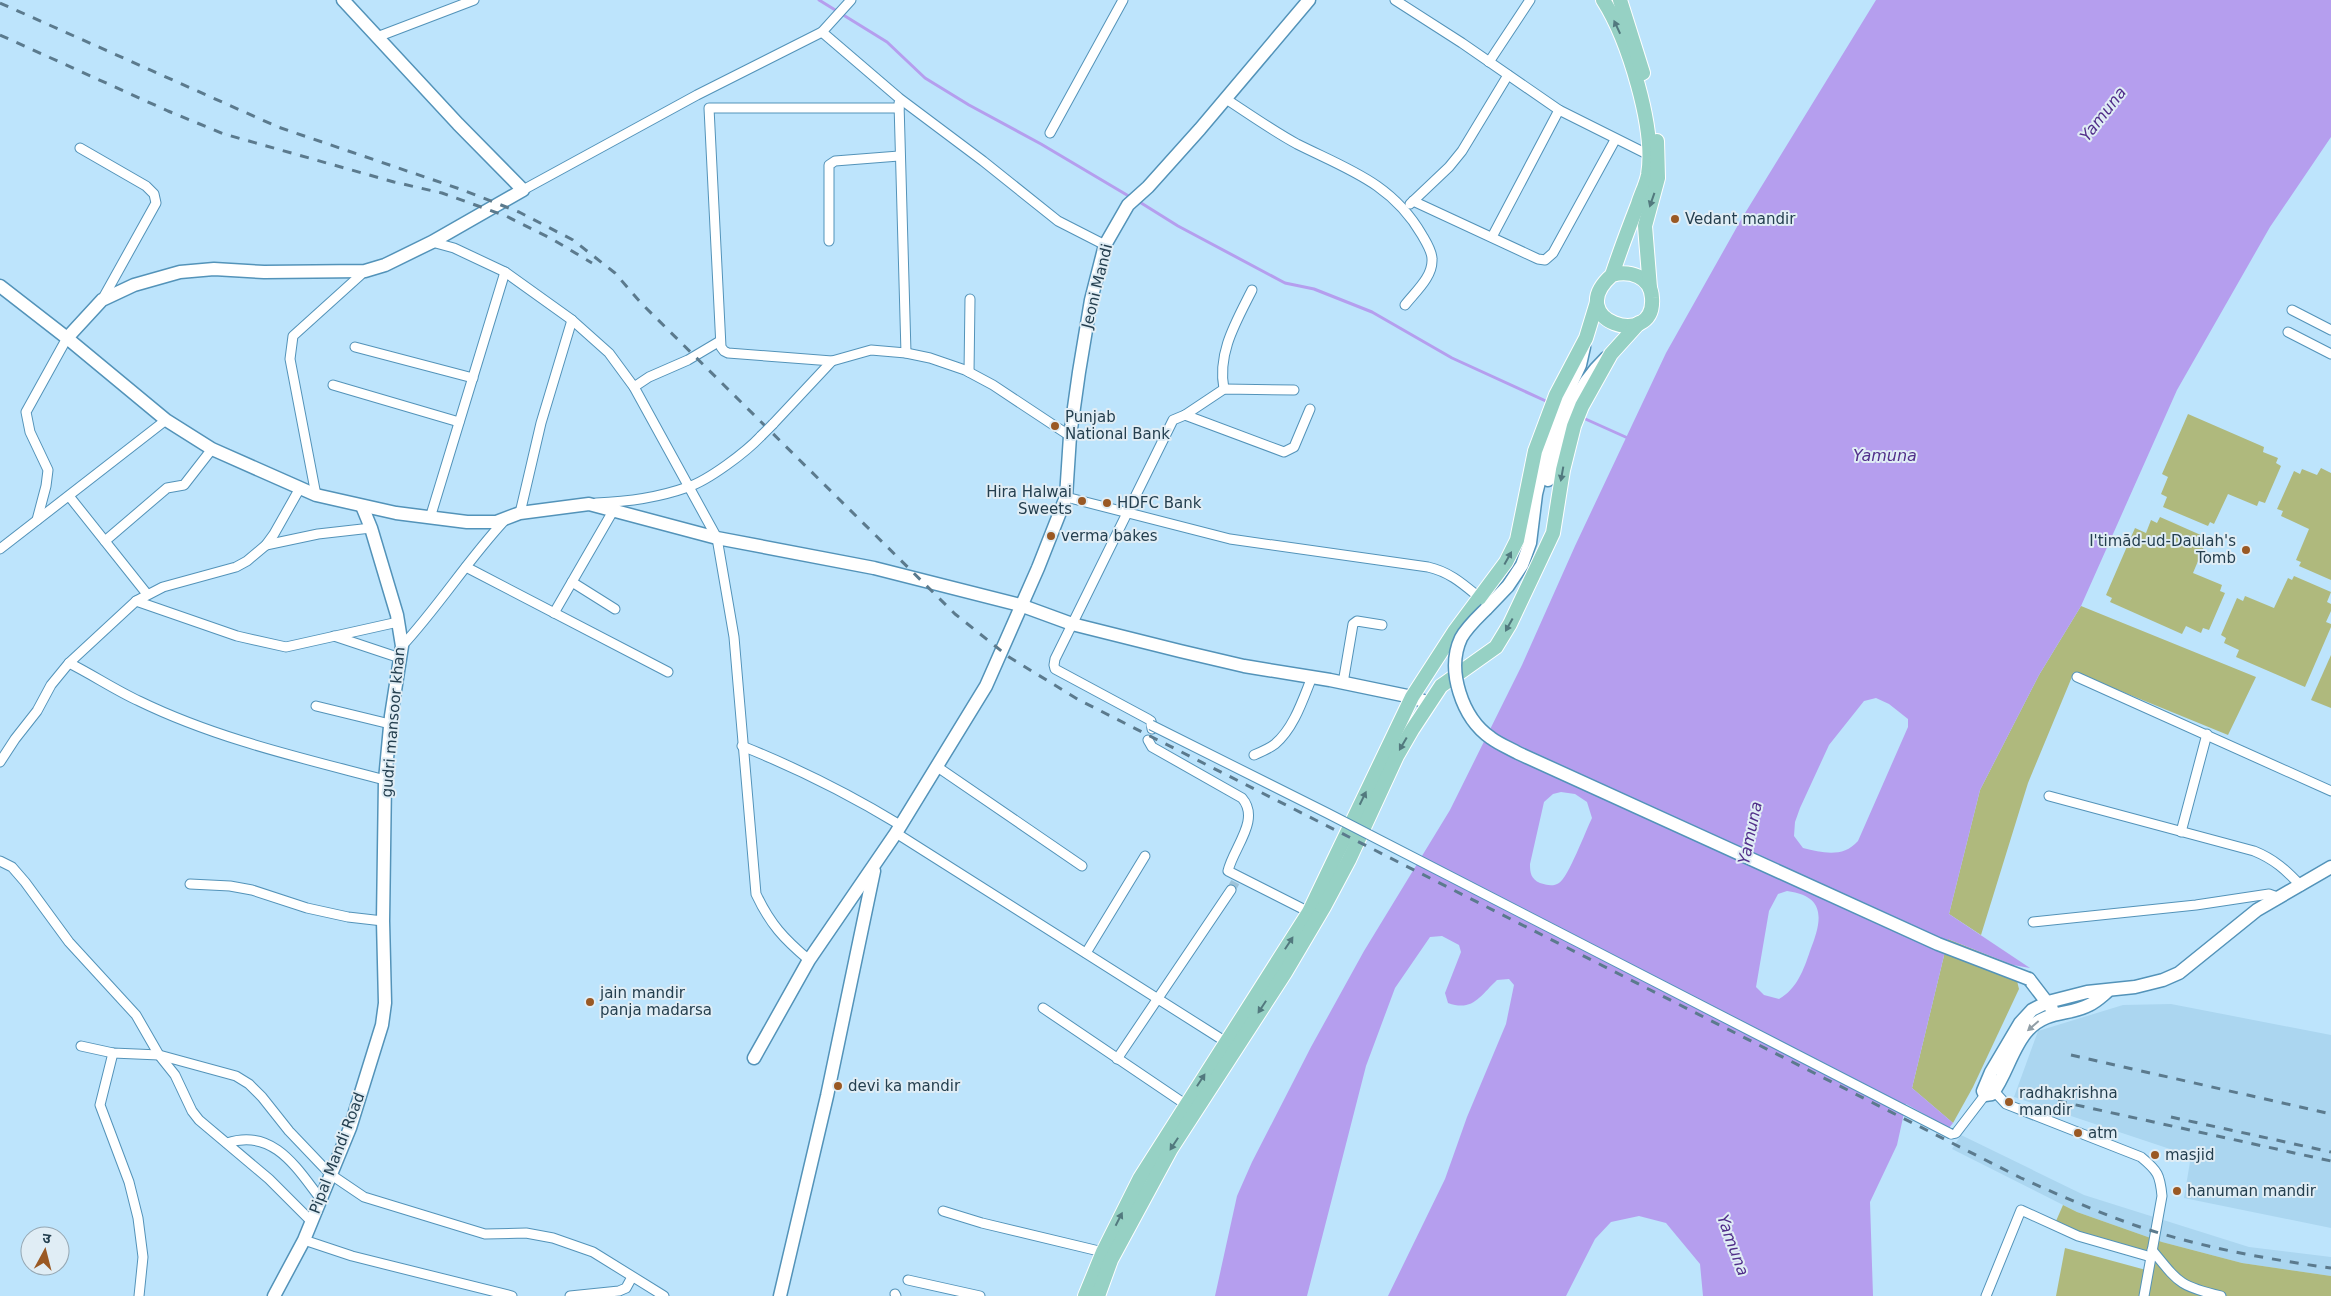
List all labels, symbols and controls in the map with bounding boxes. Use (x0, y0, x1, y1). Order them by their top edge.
one-way arrow (1613, 20, 1621, 34)
water label: Yamuna (2076, 83, 2130, 145)
one-way arrow (1648, 193, 1656, 208)
place label: Vedant mandir (1685, 210, 1796, 228)
marker: Vedant mandir (1669, 213, 1681, 225)
street label: Jeoni Mandi (1078, 242, 1116, 331)
place label: Punjab National Bank (1065, 408, 1170, 443)
marker: Punjab National Bank (1049, 420, 1061, 432)
water label: Yamuna (1853, 446, 1917, 465)
one-way arrow (1558, 466, 1566, 482)
place label: Hira Halwai Sweets (986, 483, 1072, 518)
place label: HDFC Bank (1117, 494, 1202, 512)
marker: Hira Halwai Sweets (1076, 495, 1088, 507)
marker: HDFC Bank (1101, 497, 1113, 509)
place label: verma bakes (1061, 527, 1158, 545)
marker: verma bakes (1045, 530, 1057, 542)
place label: I'timād-ud-Daulah's Tomb (2089, 532, 2236, 567)
marker: I'timād-ud-Daulah's Tomb (2240, 544, 2252, 556)
one-way arrow (1503, 551, 1512, 565)
one-way arrow (1505, 618, 1513, 633)
street label: gudri mansoor khan (377, 646, 409, 798)
one-way arrow (1399, 738, 1408, 751)
one-way arrow (1359, 791, 1367, 805)
water label: Yamuna (1734, 800, 1766, 866)
one-way arrow (1284, 936, 1294, 949)
place label: jain mandir panja madarsa (599, 984, 712, 1019)
marker: jain mandir panja madarsa (584, 996, 596, 1008)
one-way arrow (1257, 1001, 1267, 1014)
one-way arrow (2028, 1020, 2040, 1032)
one-way arrow (1197, 1073, 1206, 1086)
place label: devi ka mandir (848, 1077, 961, 1095)
marker: devi ka mandir (832, 1080, 844, 1092)
place label: radhakrishna mandir (2019, 1084, 2118, 1119)
street label: Pipal Mandi Road (306, 1090, 368, 1216)
marker: radhakrishna mandir (2003, 1096, 2015, 1108)
place label: atm (2088, 1124, 2118, 1142)
marker: atm (2072, 1127, 2084, 1139)
one-way arrow (1169, 1137, 1179, 1151)
place label: masjid (2165, 1146, 2214, 1164)
marker: masjid (2149, 1149, 2161, 1161)
place label: hanuman mandir (2187, 1182, 2317, 1200)
marker: hanuman mandir (2171, 1185, 2183, 1197)
one-way arrow (1115, 1212, 1123, 1227)
water label: Yamuna (1713, 1212, 1753, 1278)
north arrow (20, 1226, 70, 1276)
text: उ (42, 1230, 52, 1247)

